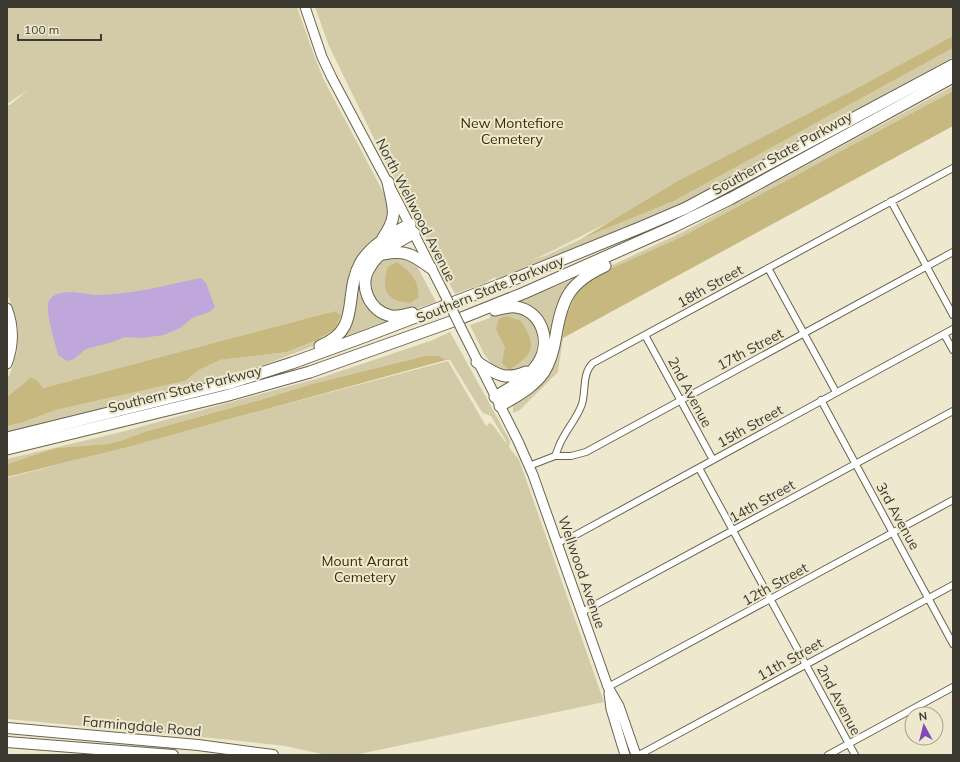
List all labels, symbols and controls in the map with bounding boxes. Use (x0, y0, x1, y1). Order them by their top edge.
scale bar (18, 16, 101, 42)
text: 100 m (24, 22, 59, 37)
street label: Southern State Parkway (709, 107, 856, 199)
park label: New Montefiore Cemetery (460, 114, 564, 148)
street label: North Wellwood Avenue (372, 135, 460, 285)
street label: Southern State Parkway (414, 251, 567, 327)
street label: 18th Street (674, 261, 746, 311)
street label: 17th Street (714, 324, 786, 374)
street label: 2nd Avenue (664, 354, 716, 430)
street label: Southern State Parkway (106, 361, 264, 417)
street label: 15th Street (714, 401, 786, 451)
street label: 14th Street (726, 476, 798, 526)
street label: 3rd Avenue (872, 479, 924, 553)
street label: Wellwood Avenue (554, 513, 610, 631)
park label: Mount Ararat Cemetery (322, 552, 409, 586)
street label: 12th Street (739, 559, 811, 609)
street label: 11th Street (754, 634, 826, 684)
street label: 2nd Avenue (813, 662, 865, 738)
north arrow (904, 706, 944, 746)
text: N (918, 709, 928, 724)
street label: Farmingdale Road (82, 712, 202, 740)

